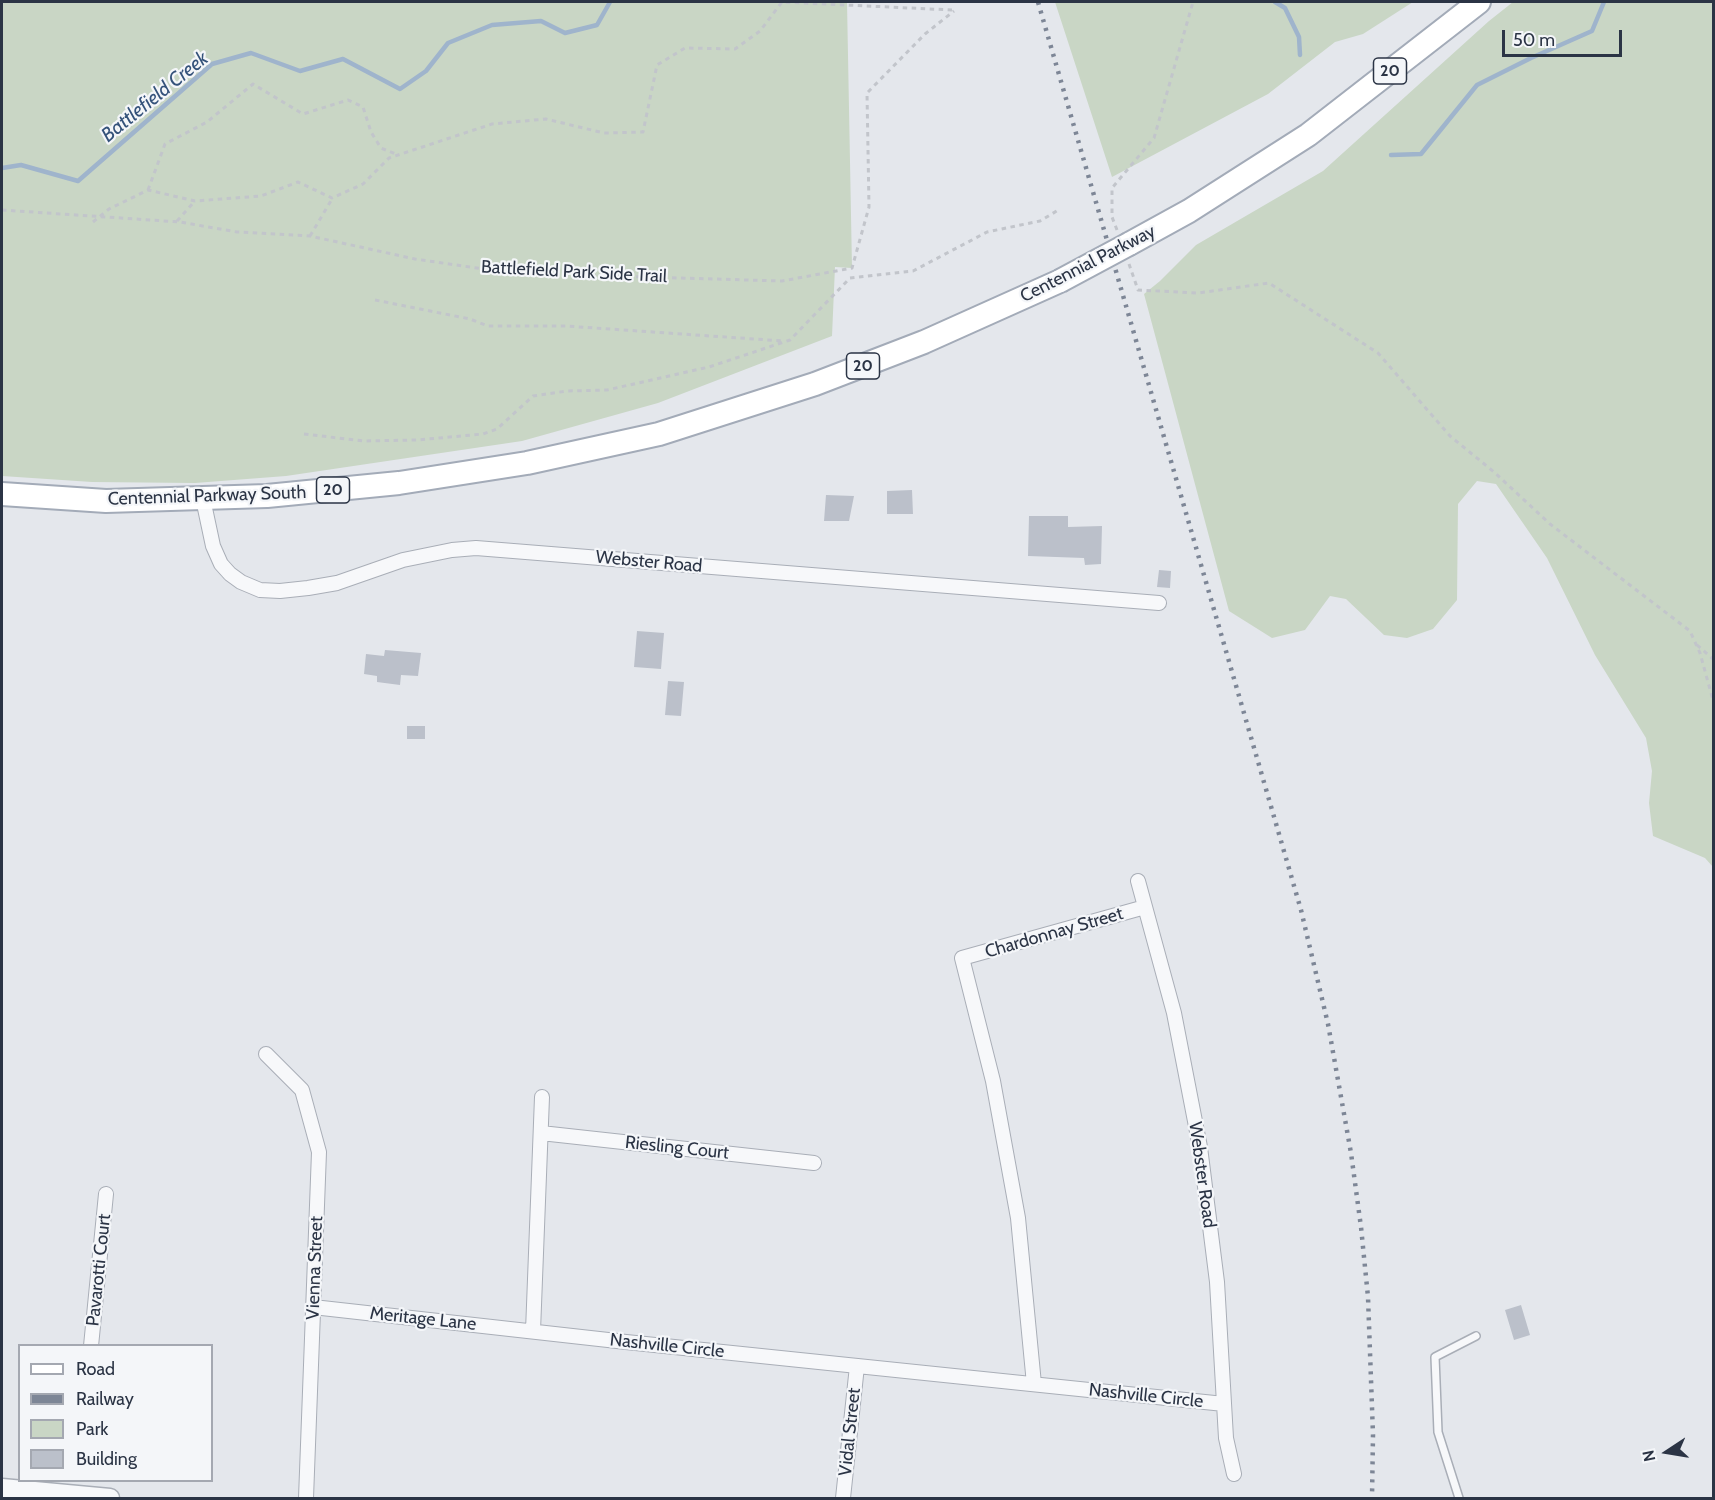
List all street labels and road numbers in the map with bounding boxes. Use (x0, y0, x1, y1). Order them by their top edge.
road number: 20 (1374, 58, 1406, 84)
street label: Centennial Parkway (1017, 221, 1159, 307)
street label: Battlefield Park Side Trail (480, 256, 668, 288)
road number: 20 (846, 353, 880, 379)
road number: 20 (316, 477, 350, 503)
street label: Centennial Parkway South (107, 482, 307, 510)
street label: Webster Road (595, 547, 703, 577)
street label: Chardonnay Street (982, 903, 1126, 963)
street label: Webster Road (1184, 1121, 1220, 1229)
street label: Riesling Court (624, 1132, 730, 1164)
street label: Pavarotti Court (82, 1213, 116, 1327)
street label: Vienna Street (302, 1216, 328, 1320)
street label: Meritage Lane (369, 1303, 477, 1335)
street label: Nashville Circle (609, 1329, 725, 1363)
street label: Nashville Circle (1088, 1379, 1204, 1413)
street label: Vidal Street (835, 1387, 865, 1477)

